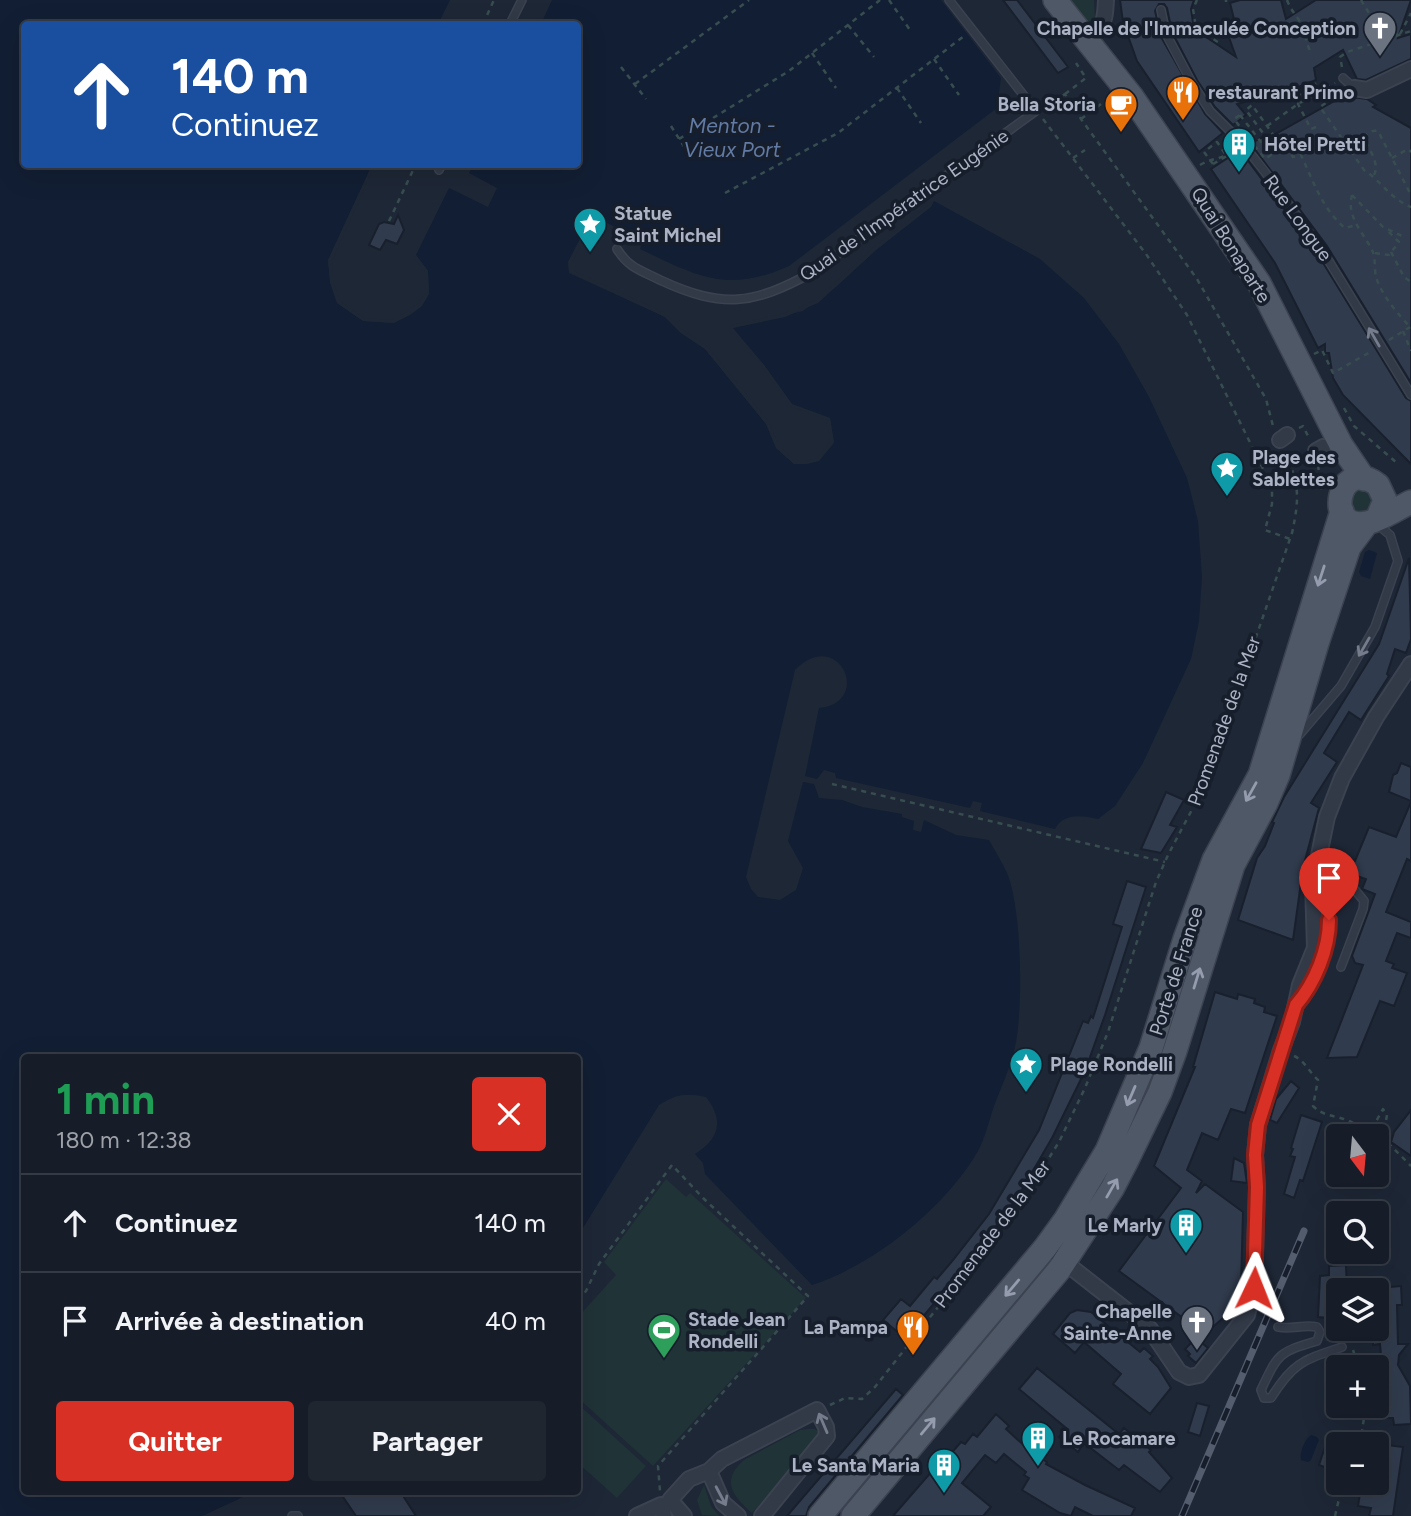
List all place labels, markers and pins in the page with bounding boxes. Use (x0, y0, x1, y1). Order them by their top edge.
church icon: Chapelle de l'Immaculée Conception (1361, 9, 1399, 58)
place label: Chapelle de l'Immaculée Conception (1037, 17, 1356, 40)
restaurant icon: restaurant Primo (1164, 73, 1202, 122)
place label: restaurant Primo (1208, 81, 1354, 104)
cafe icon: Bella Storia (1102, 85, 1140, 134)
place label: Bella Storia (998, 93, 1096, 116)
building icon: Hôtel Pretti (1220, 125, 1258, 174)
place label: Hôtel Pretti (1264, 133, 1366, 156)
place label: Statue Saint Michel (614, 202, 721, 247)
place icon: Statue Saint Michel (571, 205, 609, 254)
place label: Plage des Sablettes (1252, 446, 1336, 491)
place icon: Plage des Sablettes (1208, 449, 1246, 498)
pin (1299, 848, 1359, 920)
place icon: Plage Rondelli (1007, 1045, 1045, 1094)
place label: Plage Rondelli (1050, 1053, 1173, 1076)
building icon: Le Marly (1167, 1206, 1205, 1255)
place label: Le Marly (1088, 1214, 1162, 1237)
place label: Chapelle Sainte-Anne (1063, 1300, 1172, 1345)
church icon: Chapelle Sainte-Anne (1178, 1303, 1216, 1352)
place label: Stade Jean Rondelli (688, 1308, 785, 1353)
restaurant icon: La Pampa (894, 1308, 932, 1357)
sports icon: Stade Jean Rondelli (645, 1311, 683, 1360)
place label: La Pampa (804, 1316, 888, 1339)
building icon: Le Rocamare (1019, 1419, 1057, 1468)
place label: Le Rocamare (1062, 1427, 1176, 1450)
building icon: Le Santa Maria (925, 1446, 963, 1495)
place label: Le Santa Maria (791, 1454, 920, 1477)

